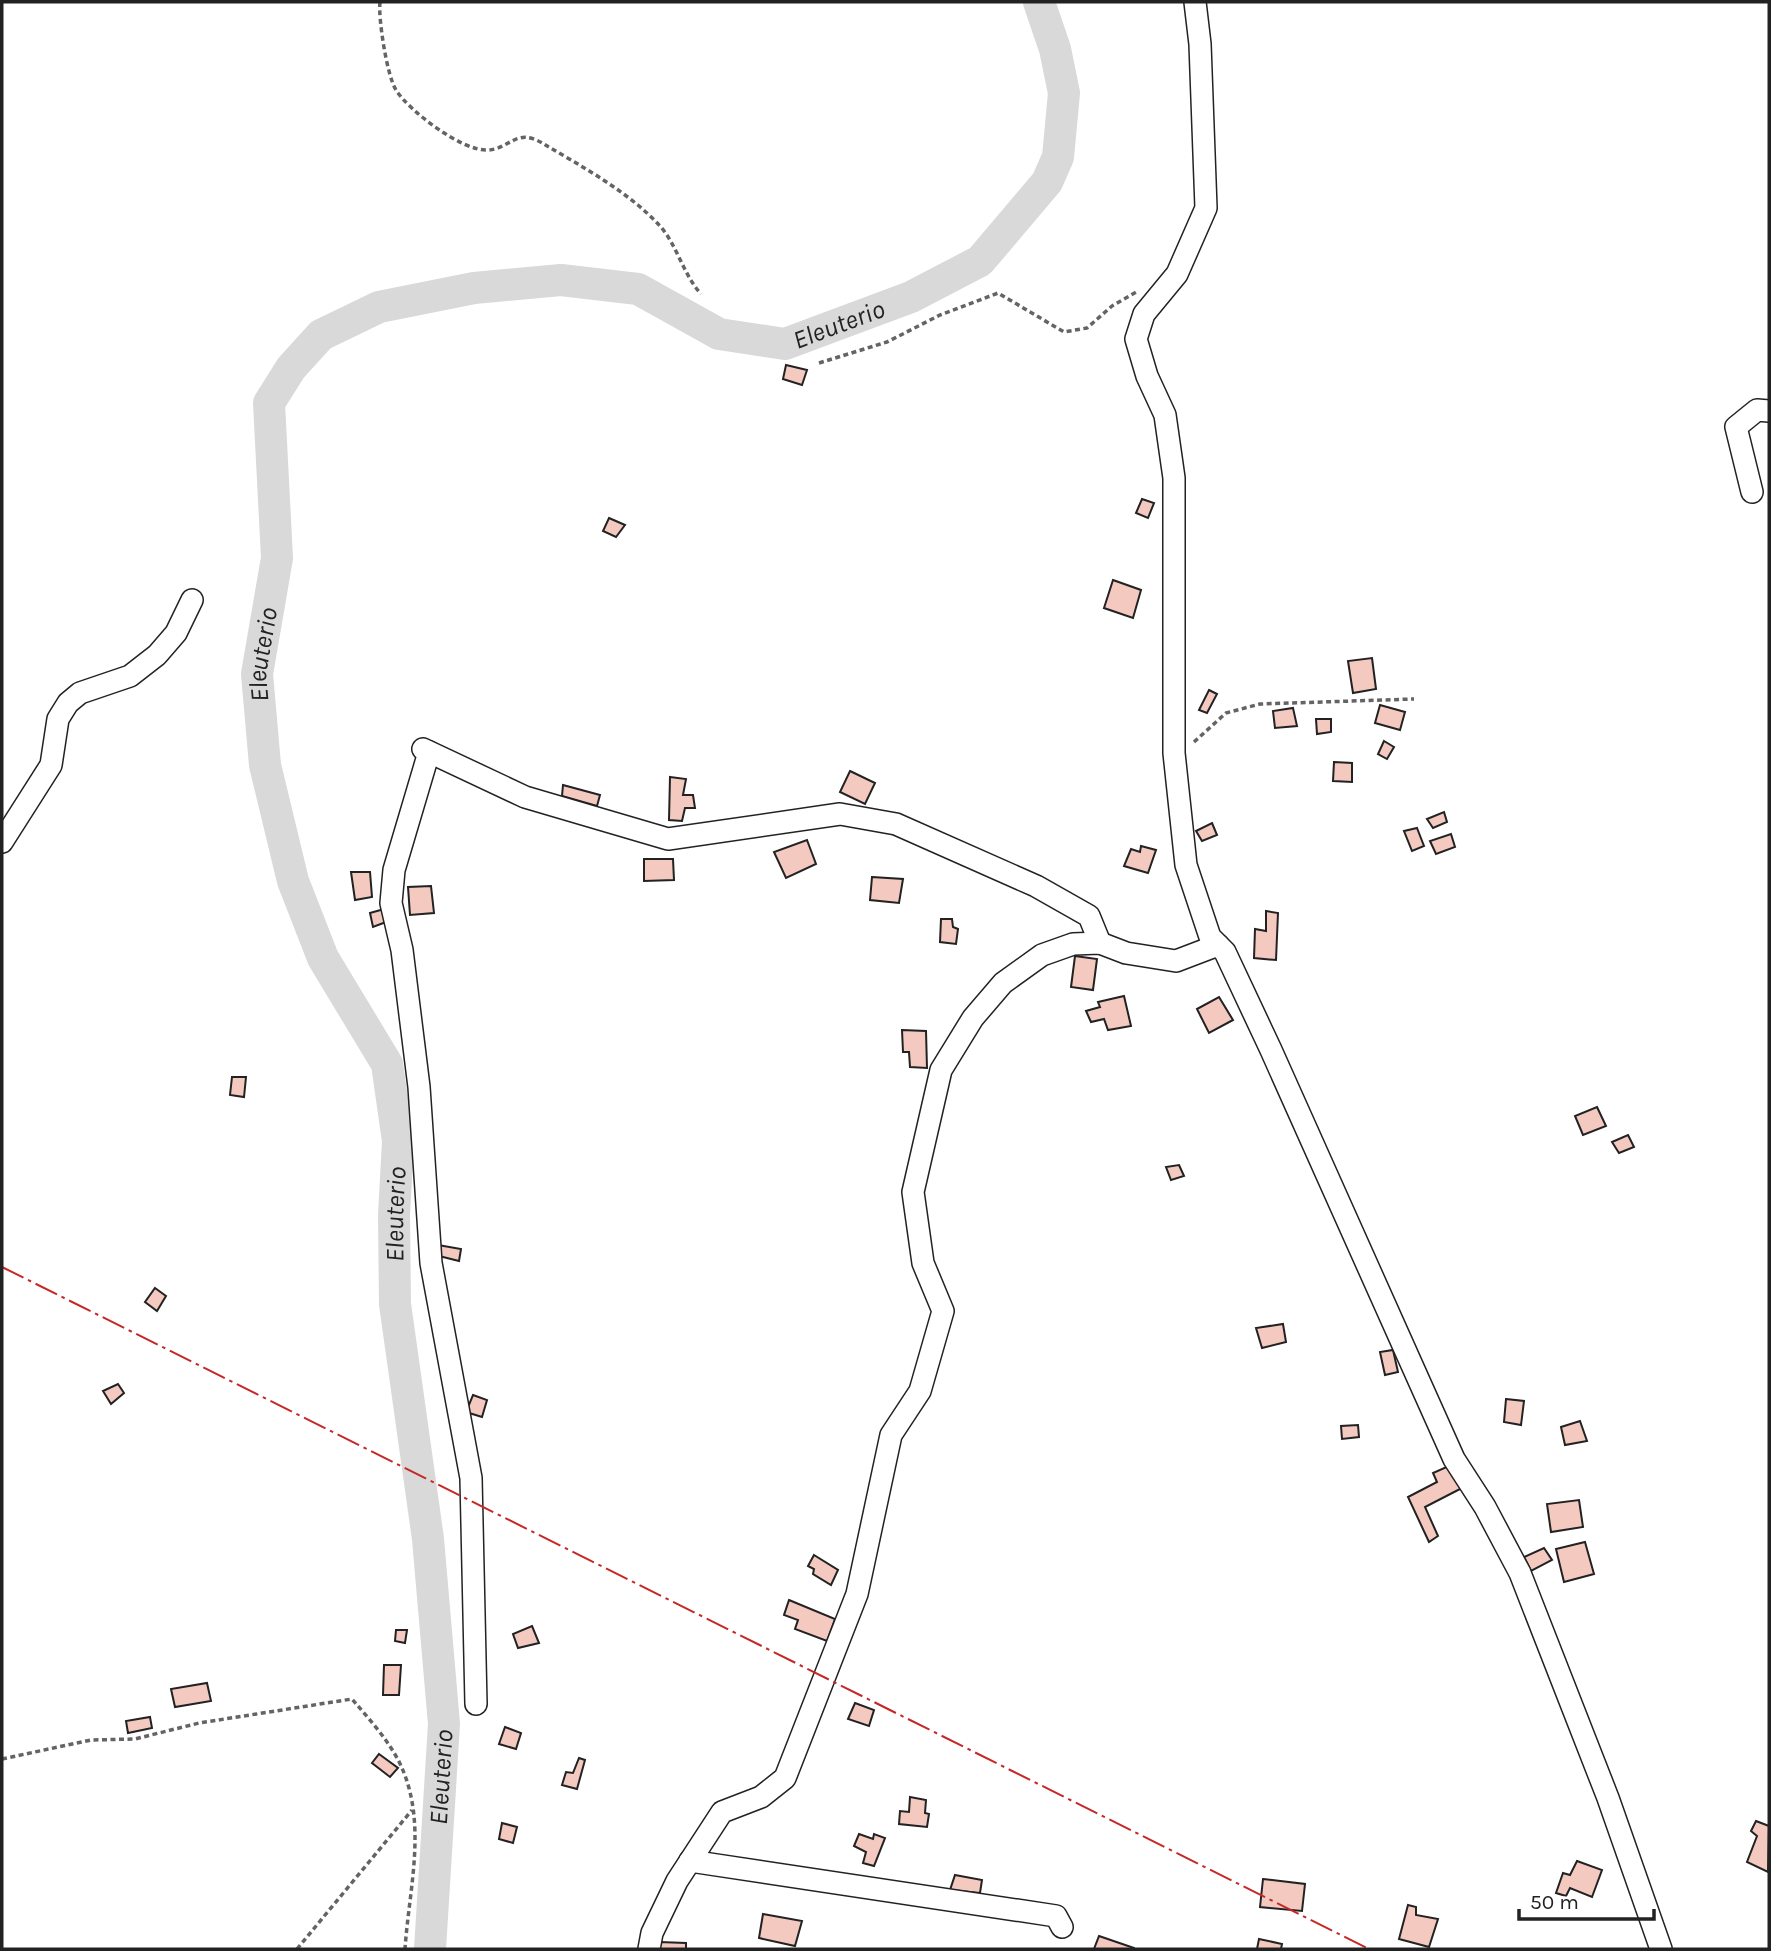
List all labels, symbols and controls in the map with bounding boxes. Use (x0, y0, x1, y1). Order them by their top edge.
water label: Eleuterio (788, 293, 889, 355)
water label: Eleuterio (241, 605, 284, 703)
water label: Eleuterio (378, 1166, 412, 1262)
water label: Eleuterio (422, 1729, 459, 1826)
scale bar (1519, 1878, 1654, 1922)
text: 50 m (1530, 1890, 1579, 1914)

